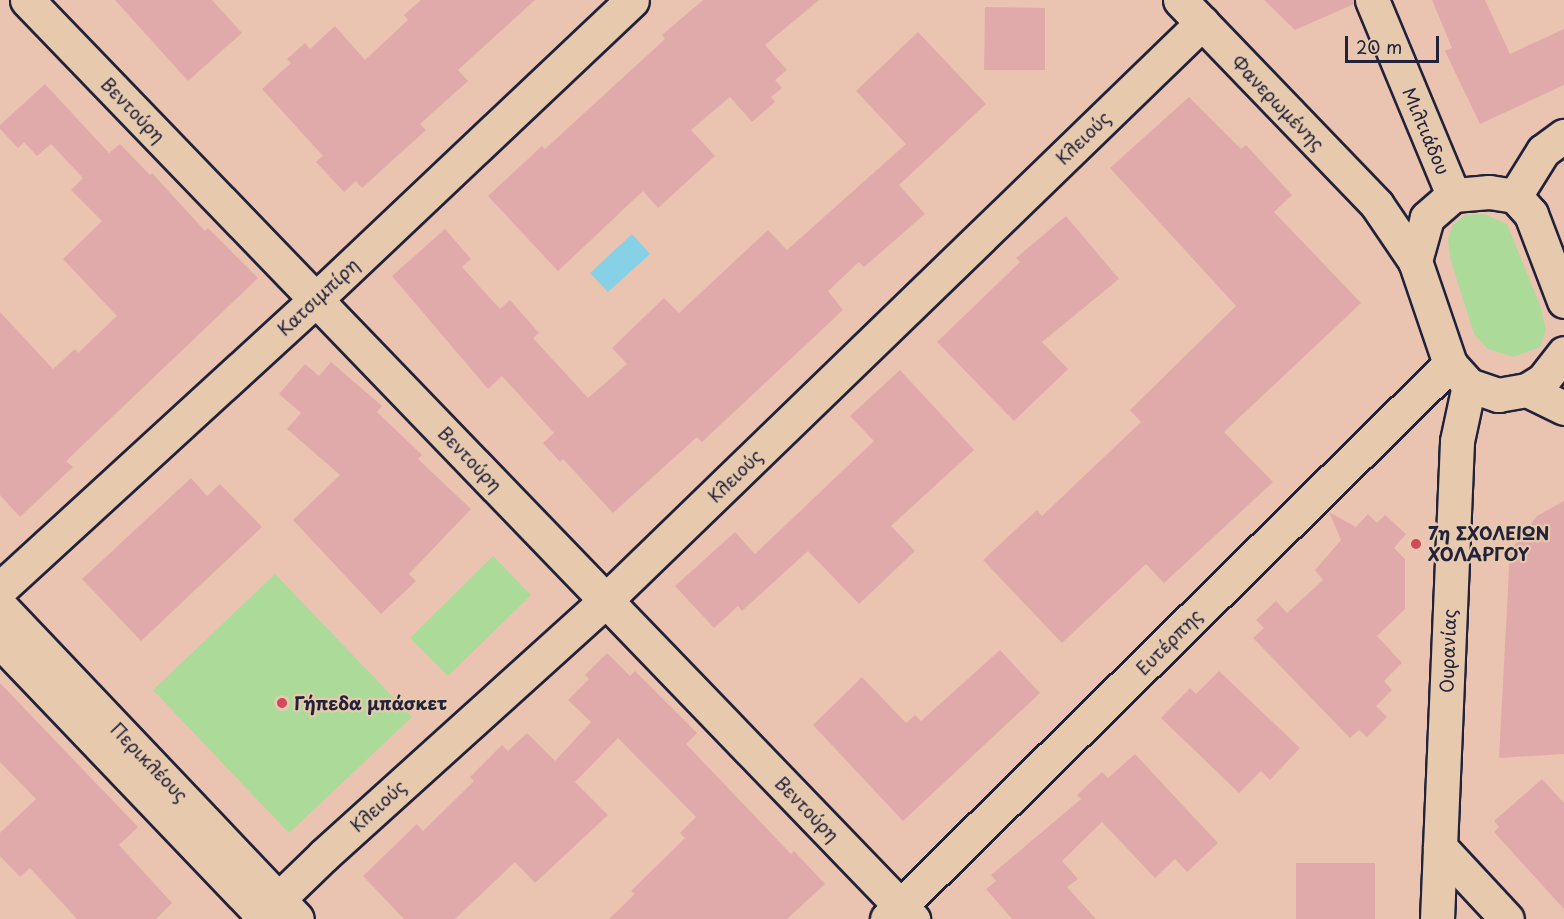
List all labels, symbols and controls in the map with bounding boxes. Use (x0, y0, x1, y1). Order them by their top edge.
scale bar (1348, 24, 1442, 62)
text: 20 m (1356, 33, 1402, 60)
street label: Φανερωμένης (1227, 51, 1329, 155)
street label: Βεντούρη (97, 73, 169, 147)
street label: Μιλτιάδου (1398, 84, 1454, 178)
street label: Κλειούς (1052, 107, 1114, 169)
street label: Κατσιμπίρη (273, 254, 363, 340)
street label: Βεντούρη (434, 422, 506, 496)
street label: Κλειούς (704, 445, 766, 507)
place label: 7η ΣΧΟΛΕΙΩΝ ΧΟΛΑΡΓΟΥ (1428, 523, 1549, 566)
marker: 7η ΣΧΟΛΕΙΩΝ ΧΟΛΑΡΓΟΥ (1409, 537, 1423, 551)
street label: Ευτέρπης (1132, 605, 1206, 679)
street label: Ουρανίας (1436, 609, 1460, 693)
place label: Γήπεδα μπάσκετ (294, 692, 447, 714)
marker: Γήπεδα μπάσκετ (275, 696, 289, 710)
street label: Περικλέους (106, 718, 192, 806)
street label: Βεντούρη (771, 772, 843, 846)
street label: Κλειούς (346, 776, 410, 836)

